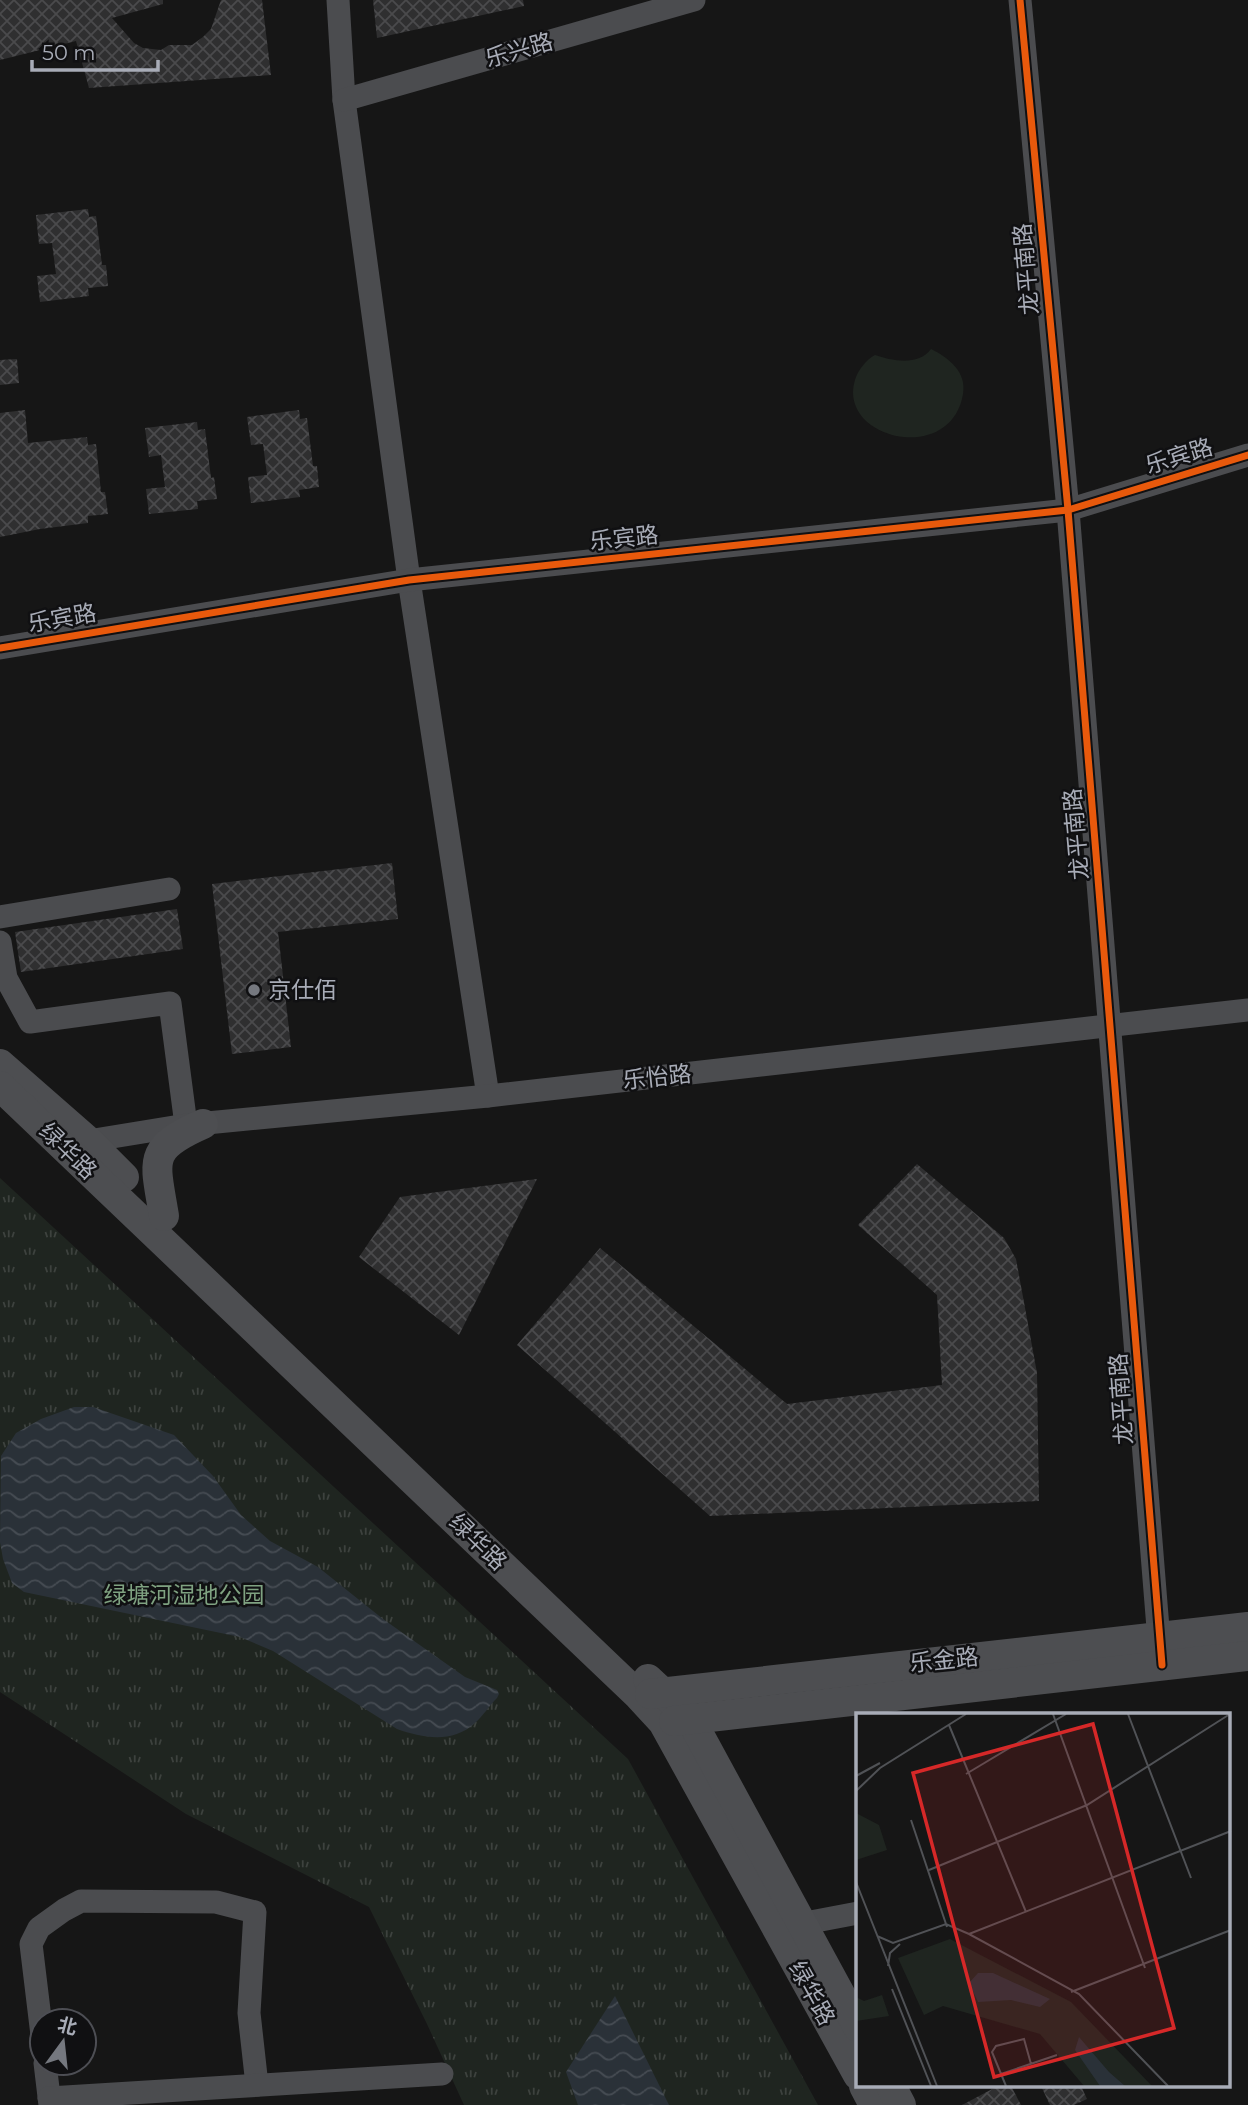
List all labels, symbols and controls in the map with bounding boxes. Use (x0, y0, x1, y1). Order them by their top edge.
street label: 乐兴路 (482, 27, 556, 73)
scale bar (32, 28, 158, 72)
text: 50 m (42, 40, 96, 65)
street label: 龙平南路 (1008, 222, 1044, 316)
street label: 乐宾路 (1142, 433, 1216, 479)
street label: 乐宾路 (588, 520, 660, 556)
street label: 乐宾路 (26, 598, 98, 638)
street label: 龙平南路 (1058, 787, 1094, 881)
place label: 京仕佰 (268, 976, 337, 1004)
marker: 京仕佰 (246, 982, 262, 998)
street label: 乐怡路 (621, 1059, 693, 1095)
street label: 绿华路 (33, 1117, 103, 1185)
street label: 龙平南路 (1104, 1352, 1138, 1446)
street label: 绿华路 (443, 1508, 513, 1576)
park label: 绿塘河湿地公园 (104, 1581, 265, 1609)
street label: 乐金路 (908, 1642, 980, 1678)
inset map (856, 1713, 1230, 2088)
street label: 绿华路 (783, 1956, 841, 2030)
north arrow (28, 2007, 98, 2077)
text: 北 (55, 2012, 79, 2040)

